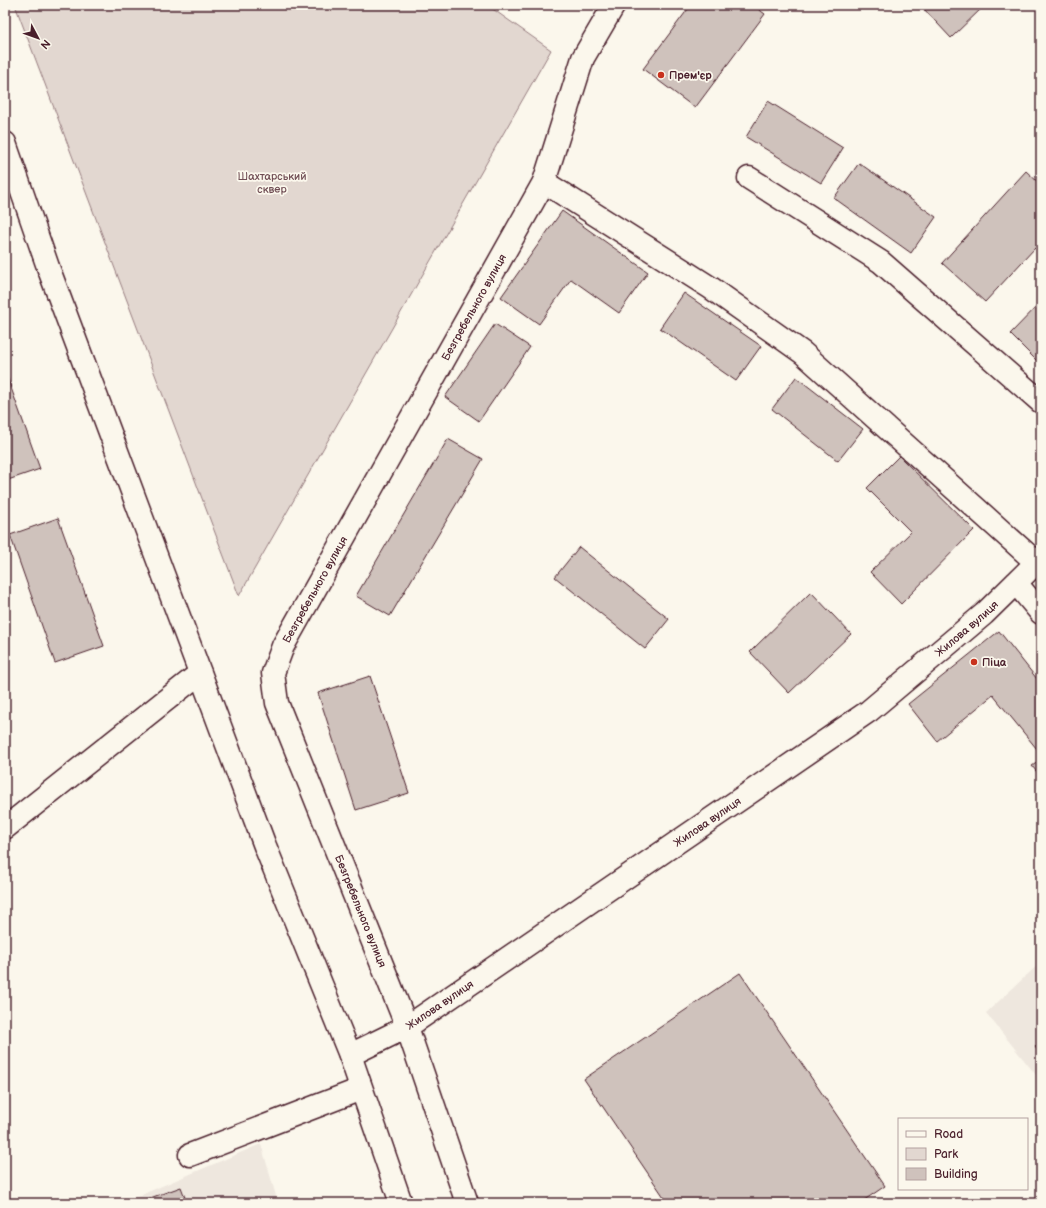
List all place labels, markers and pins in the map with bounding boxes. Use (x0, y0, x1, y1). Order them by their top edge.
place label: Прем'єр (669, 69, 712, 82)
marker: Прем'єр (656, 70, 666, 80)
place label: Піца (982, 656, 1007, 669)
marker: Піца (969, 657, 979, 667)

